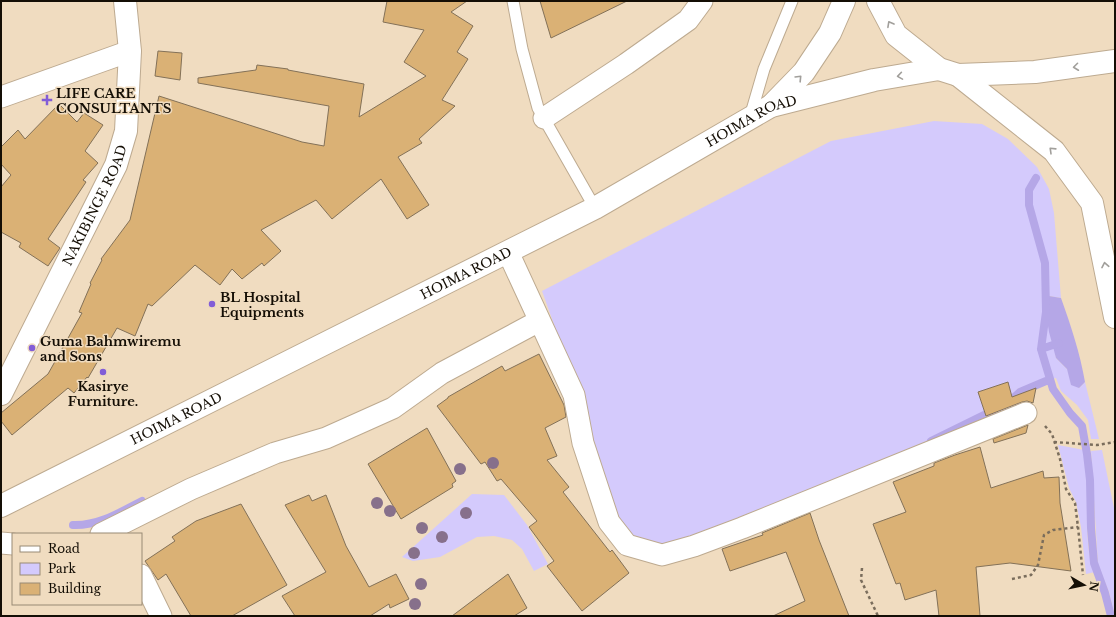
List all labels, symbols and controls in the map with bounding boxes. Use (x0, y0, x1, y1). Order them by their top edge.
one-way arrow (887, 21, 895, 29)
one-way arrow (1073, 62, 1079, 71)
one-way arrow (897, 71, 903, 80)
one-way arrow (794, 75, 802, 83)
place label: LIFE CARE CONSULTANTS (56, 85, 172, 117)
street label: HOIMA ROAD (703, 92, 799, 151)
marker: LIFE CARE CONSULTANTS (41, 94, 53, 106)
street label: NAKIBINGE ROAD (59, 143, 130, 268)
one-way arrow (1049, 147, 1057, 155)
street label: HOIMA ROAD (417, 243, 515, 303)
one-way arrow (1101, 262, 1109, 268)
place label: BL Hospital Equipments (220, 289, 304, 321)
marker: BL Hospital Equipments (207, 299, 217, 309)
place label: Guma Bahmwiremu and Sons (40, 333, 182, 365)
marker: Guma Bahmwiremu and Sons (27, 343, 37, 353)
marker: Kasirye Furniture. (98, 367, 108, 377)
place label: Kasirye Furniture. (68, 378, 138, 410)
street label: HOIMA ROAD (128, 388, 225, 449)
legend (12, 533, 142, 605)
text: Road (48, 541, 80, 556)
text: Park (48, 561, 76, 576)
north arrow (1064, 565, 1104, 605)
text: N (1086, 580, 1102, 593)
text: Building (48, 581, 102, 596)

